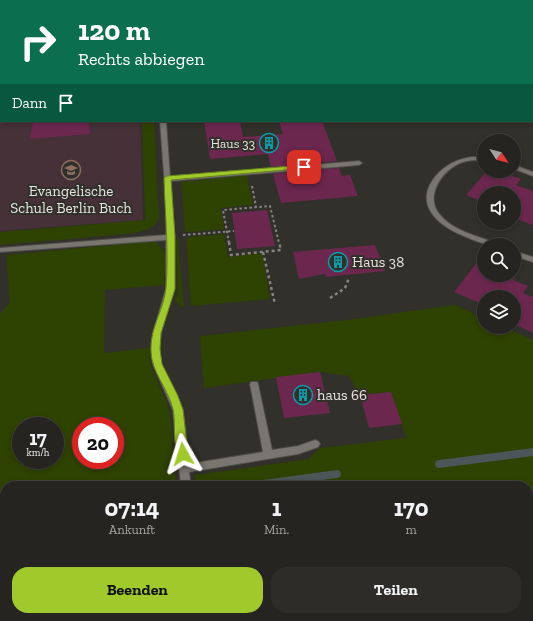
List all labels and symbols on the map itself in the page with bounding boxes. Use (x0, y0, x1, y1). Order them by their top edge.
building icon: Haus 33 (258, 132, 280, 154)
north arrow (477, 134, 521, 178)
place label: Haus 33 (210, 136, 255, 151)
pin (287, 150, 321, 184)
school or university icon: Evangelische Schule Berlin Buch (60, 159, 82, 181)
place label: Evangelische Schule Berlin Buch (10, 182, 132, 217)
building icon: Haus 38 (327, 251, 349, 273)
place label: Haus 38 (352, 253, 404, 271)
building icon: haus 66 (292, 384, 314, 406)
place label: haus 66 (317, 386, 367, 404)
speed limit sign: 20 (72, 417, 124, 469)
position arrow (162, 433, 204, 475)

